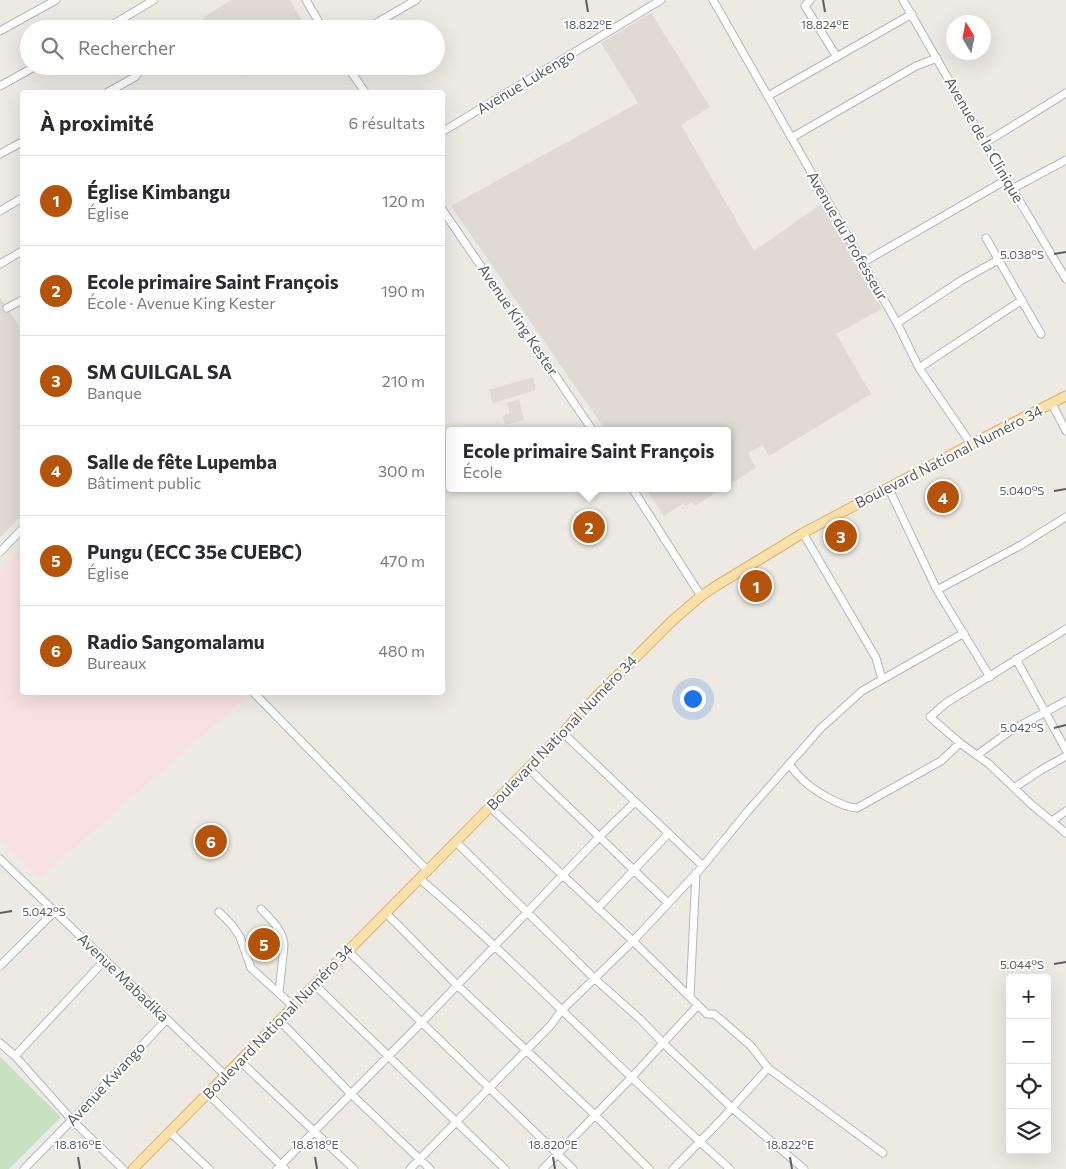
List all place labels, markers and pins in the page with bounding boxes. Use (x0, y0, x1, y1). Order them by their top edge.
pin: 4 (927, 478, 959, 516)
pin: 2 (573, 508, 605, 546)
pin: 3 (825, 517, 857, 555)
pin: 1 (740, 567, 772, 605)
pin: 6 (195, 822, 227, 860)
pin: 5 (248, 925, 280, 963)

